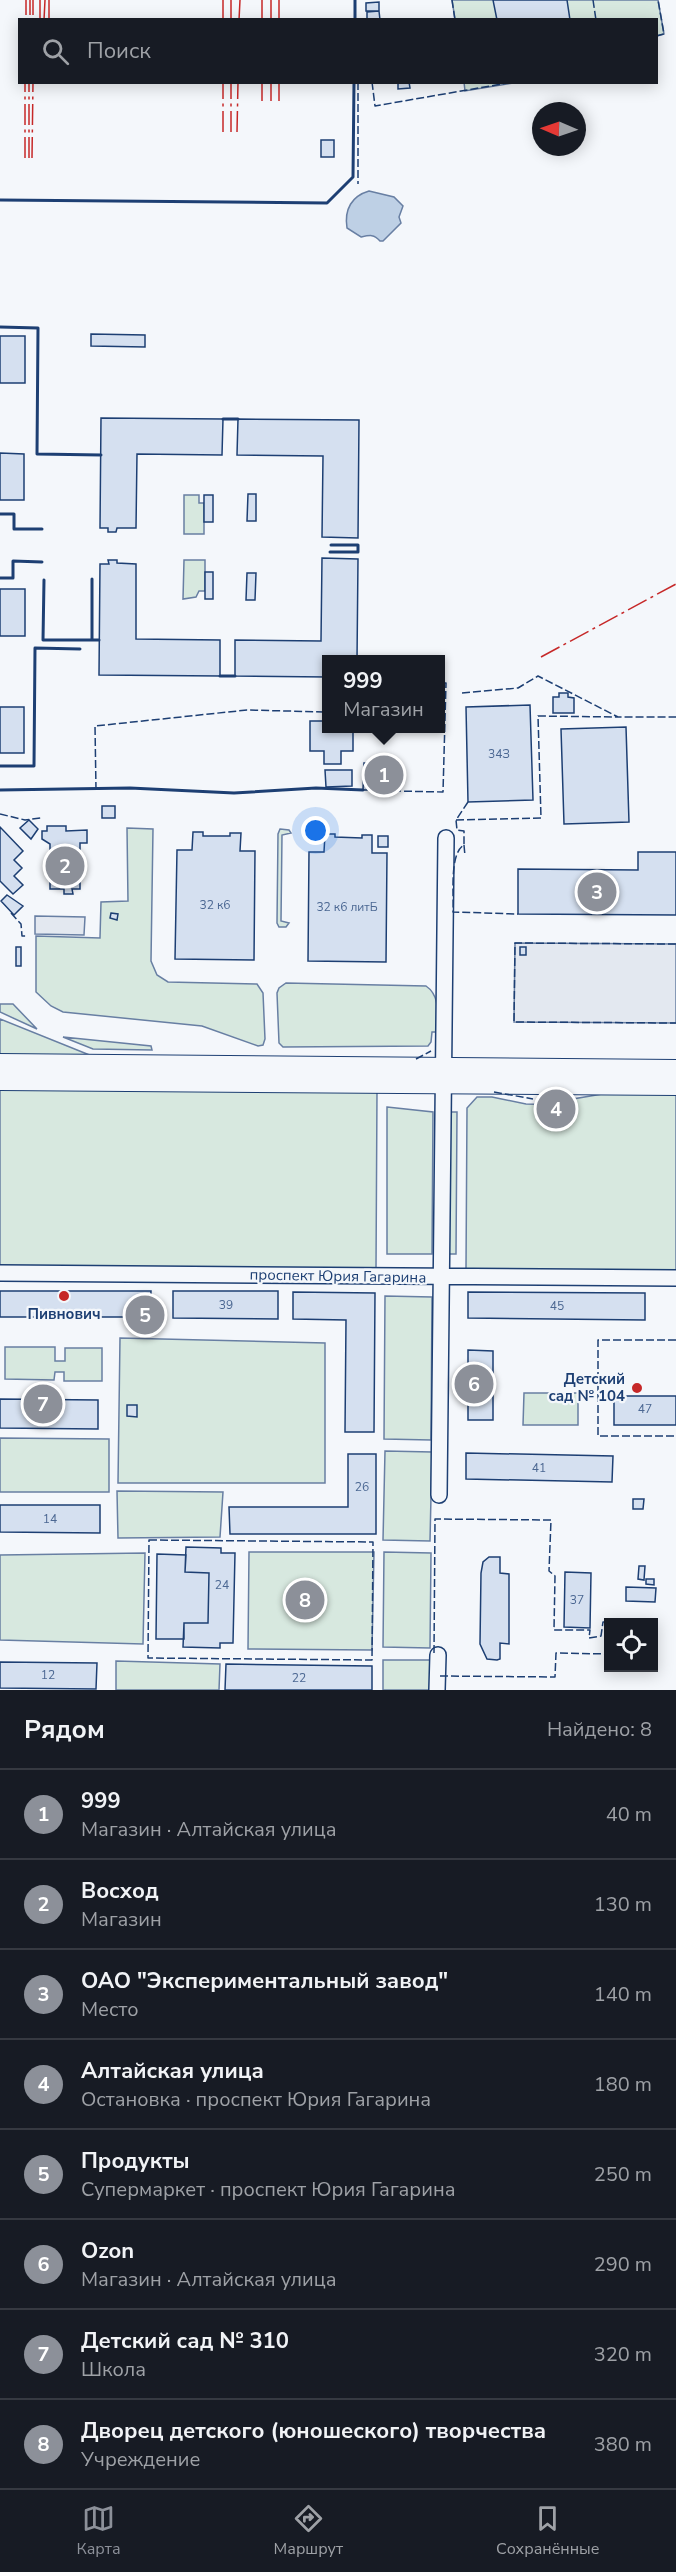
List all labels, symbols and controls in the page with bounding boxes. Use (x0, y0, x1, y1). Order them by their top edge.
search box (18, 18, 658, 84)
icon: search (39, 35, 72, 68)
text: Поиск (87, 36, 151, 66)
north arrow (532, 102, 586, 156)
popup (322, 655, 445, 733)
text: 999 (343, 666, 383, 696)
text: Магазин (343, 696, 424, 723)
house number: 34З (488, 746, 510, 762)
pin: 1 (364, 752, 404, 798)
your location (301, 816, 330, 845)
pin: 2 (46, 844, 84, 888)
pin: 3 (578, 870, 616, 914)
house number: 32 к6 (200, 897, 231, 913)
house number: 32 к6 литБ (316, 899, 378, 915)
pin: 4 (536, 1086, 576, 1132)
street label: проспект Юрия Гагарина (250, 1264, 426, 1288)
marker: Пивнович (57, 1289, 71, 1303)
pin: 5 (126, 1292, 164, 1338)
house number: 39 (219, 1297, 233, 1313)
house number: 45 (550, 1298, 564, 1314)
place label: Пивнович (27, 1304, 101, 1324)
pin: 6 (454, 1362, 494, 1406)
place label: Детский сад № 104 (548, 1369, 625, 1406)
marker: Детский сад № 104 (630, 1381, 644, 1395)
pin: 7 (24, 1382, 63, 1426)
house number: 47 (638, 1401, 652, 1417)
house number: 41 (532, 1460, 546, 1476)
house number: 26 (355, 1479, 369, 1495)
house number: 14 (43, 1511, 57, 1527)
house number: 24 (215, 1577, 229, 1593)
pin: 8 (286, 1578, 324, 1622)
house number: 37 (570, 1592, 584, 1608)
map controls (604, 1618, 658, 1672)
button: locate (604, 1618, 658, 1672)
house number: 12 (41, 1667, 55, 1683)
house number: 22 (292, 1670, 306, 1686)
text: Рядом (24, 1712, 105, 1747)
text: Найдено: 8 (547, 1716, 652, 1743)
text: 999 (81, 1786, 121, 1816)
text: 1 (38, 1801, 50, 1828)
text: 40 m (606, 1801, 652, 1828)
text: Магазин · Алтайская улица (81, 1816, 336, 1843)
text: Восход (81, 1876, 158, 1906)
text: 2 (38, 1891, 50, 1918)
text: 130 m (594, 1891, 652, 1918)
text: Магазин (81, 1906, 162, 1933)
text: ОАО "Экспериментальный завод" (81, 1966, 448, 1996)
text: 3 (38, 1981, 50, 2008)
text: 140 m (594, 1981, 652, 2008)
text: Место (81, 1996, 139, 2023)
text: Алтайская улица (81, 2056, 264, 2086)
text: 4 (38, 2071, 50, 2098)
text: 180 m (594, 2071, 652, 2098)
text: Остановка · проспект Юрия Гагарина (81, 2086, 431, 2113)
text: Продукты (81, 2146, 190, 2176)
text: 5 (38, 2161, 50, 2188)
text: 250 m (594, 2161, 652, 2188)
text: Супермаркет · проспект Юрия Гагарина (81, 2176, 455, 2203)
text: Ozon (81, 2236, 134, 2266)
text: 6 (38, 2251, 50, 2278)
text: 290 m (594, 2251, 652, 2278)
text: Магазин · Алтайская улица (81, 2266, 336, 2293)
text: Детский сад № 310 (81, 2326, 289, 2356)
text: 7 (38, 2341, 50, 2368)
text: 320 m (594, 2341, 652, 2368)
text: Школа (81, 2356, 146, 2383)
text: Дворец детского (юношеского) творчества (81, 2416, 546, 2446)
text: 8 (38, 2431, 50, 2458)
text: 380 m (594, 2431, 652, 2458)
text: Учреждение (81, 2446, 200, 2473)
tab: Карта (76, 2502, 121, 2560)
tab: Маршрут (274, 2502, 343, 2560)
tab: Сохранённые (496, 2502, 599, 2560)

